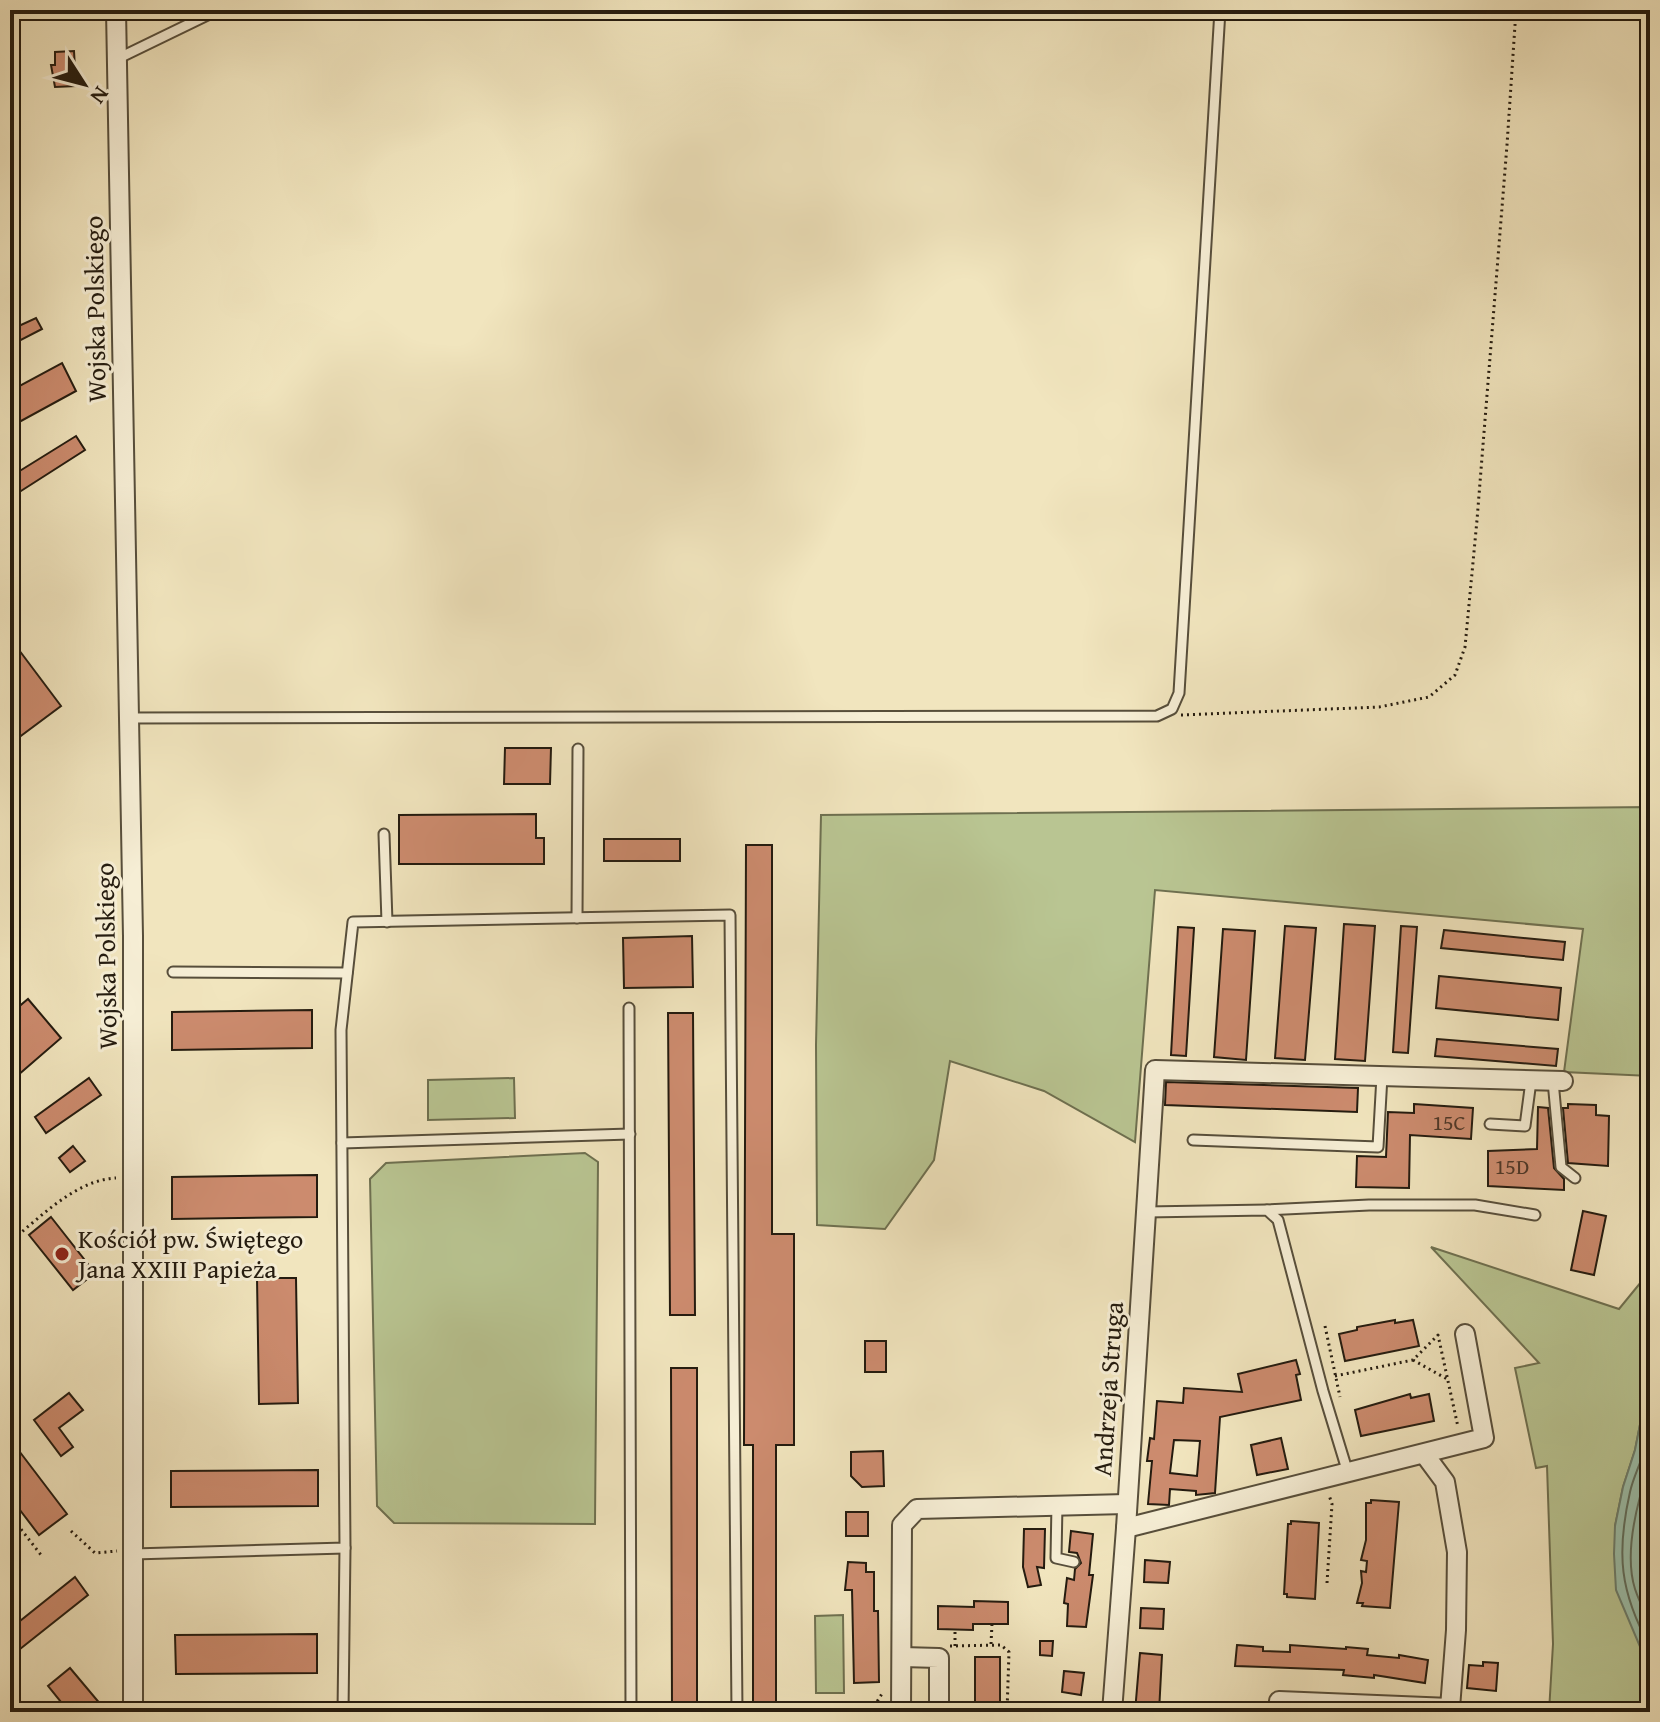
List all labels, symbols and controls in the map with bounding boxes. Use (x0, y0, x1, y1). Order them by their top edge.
north arrow (44, 44, 124, 124)
text: N (83, 80, 117, 111)
street label: Wojska Polskiego (73, 215, 116, 403)
street label: Wojska Polskiego (84, 862, 127, 1050)
house number: 15C (1432, 1106, 1466, 1138)
house number: 15D (1495, 1150, 1529, 1182)
place label: Kościół pw. Świętego Jana XXIII Papieża (75, 1219, 303, 1288)
marker: Kościół pw. Świętego Jana XXIII Papieża (53, 1245, 71, 1263)
street label: Andrzeja Struga (1082, 1299, 1133, 1478)

